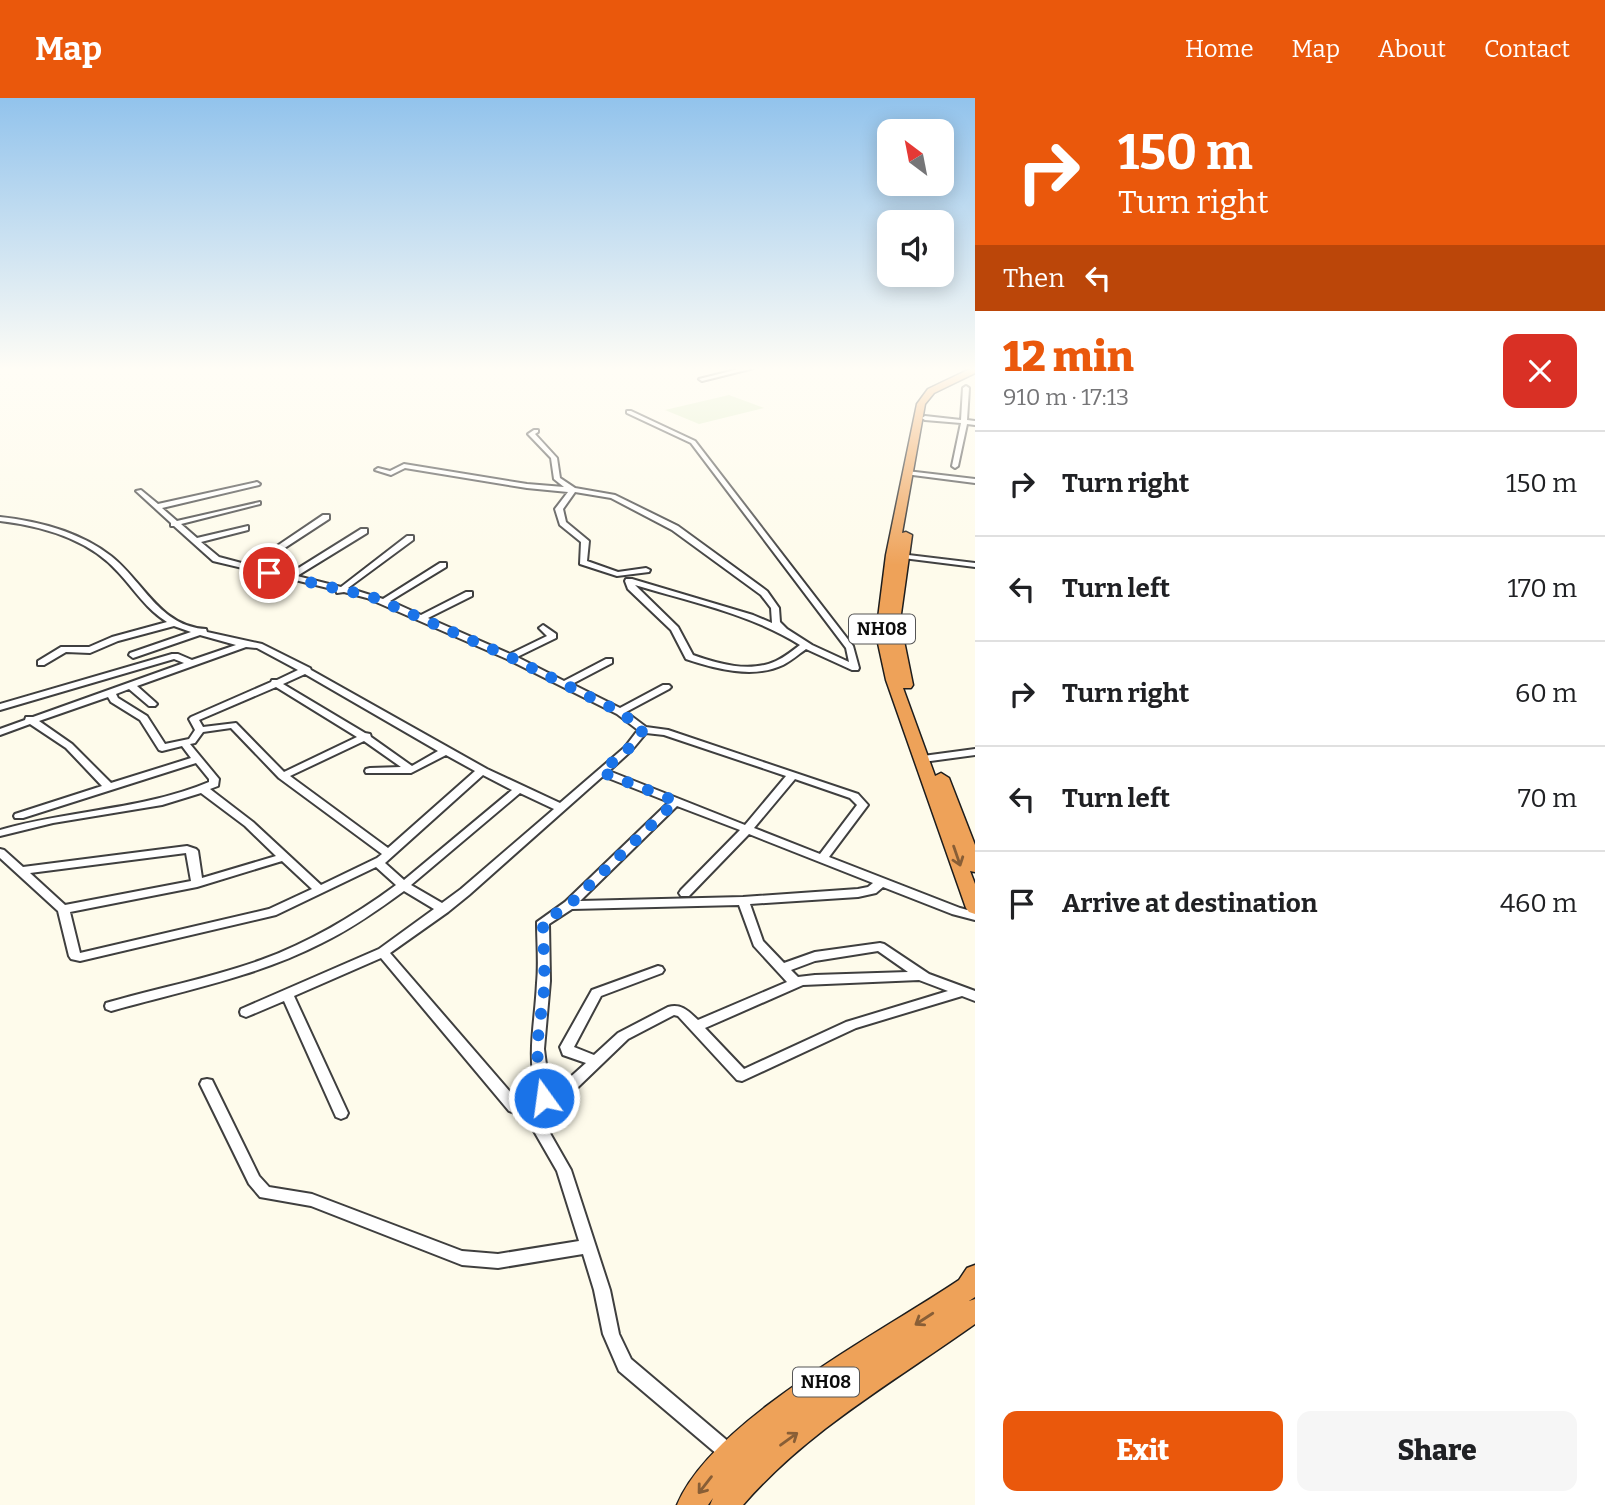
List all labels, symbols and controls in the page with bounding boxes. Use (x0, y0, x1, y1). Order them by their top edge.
text: Map (35, 29, 102, 69)
text: Home (1185, 35, 1254, 63)
text: Map (1292, 35, 1340, 63)
text: About (1378, 35, 1446, 63)
text: Contact (1484, 35, 1570, 63)
north arrow (877, 119, 954, 196)
map controls (877, 119, 954, 287)
text: 150 m (1118, 123, 1253, 182)
icon: right (1003, 126, 1094, 217)
text: Turn right (1118, 183, 1269, 221)
button: sound (877, 210, 954, 287)
icon: left (1079, 259, 1117, 297)
text: Then (1003, 263, 1065, 294)
text: 12 min (1003, 332, 1134, 382)
button: close (1503, 334, 1577, 408)
text: 910 m · 17:13 (1003, 383, 1129, 411)
icon: right (1003, 465, 1041, 503)
text: Turn right (1062, 468, 1189, 499)
text: 150 m (1506, 468, 1577, 499)
pin (239, 543, 299, 603)
icon: arrive (250, 554, 288, 592)
icon: left (1003, 570, 1041, 608)
text: Turn left (1062, 573, 1170, 604)
text: 170 m (1507, 573, 1577, 604)
road number: NH08 (849, 614, 915, 644)
icon: right (1003, 675, 1041, 713)
text: Turn right (1062, 678, 1189, 709)
text: 60 m (1515, 678, 1577, 709)
icon: left (1003, 780, 1041, 818)
text: Turn left (1062, 783, 1170, 814)
text: 70 m (1518, 783, 1577, 814)
one-way arrow (952, 844, 964, 866)
icon: arrive (1003, 885, 1041, 923)
text: Arrive at destination (1062, 888, 1317, 919)
text: 460 m (1500, 888, 1577, 919)
position arrow (507, 1061, 581, 1135)
one-way arrow (915, 1312, 934, 1326)
road number: NH08 (793, 1367, 859, 1396)
button: Exit (1003, 1411, 1283, 1491)
button: Share (1297, 1411, 1577, 1491)
one-way arrow (779, 1432, 798, 1447)
one-way arrow (697, 1476, 712, 1494)

